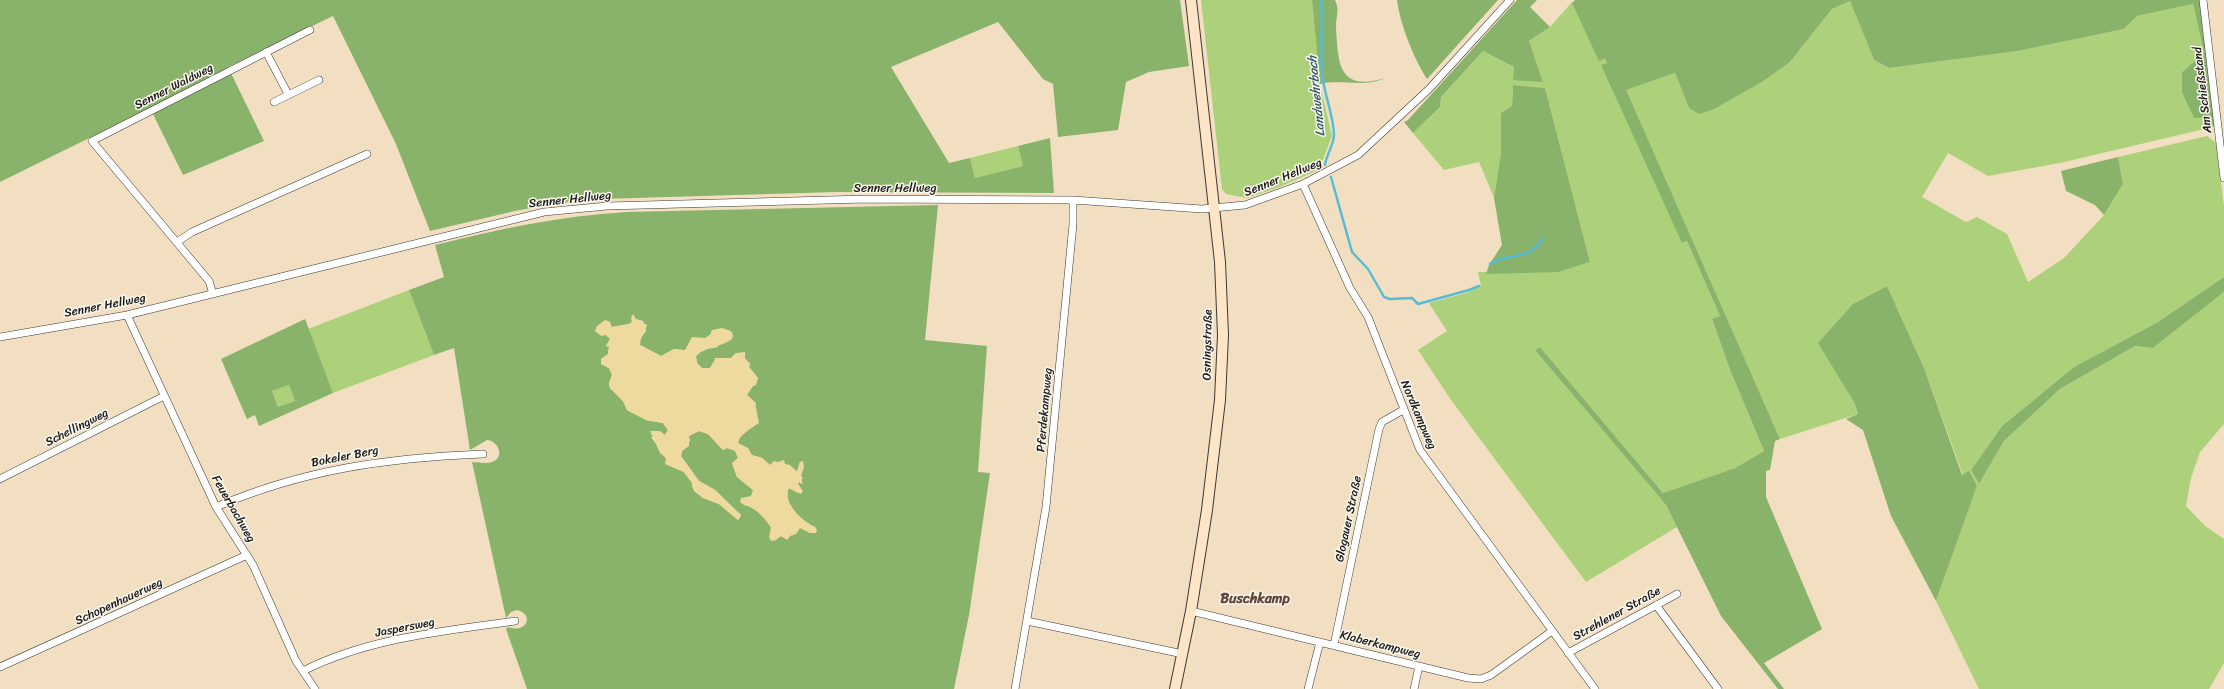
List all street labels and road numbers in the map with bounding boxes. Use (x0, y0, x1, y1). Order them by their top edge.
street label: Am Schießstand (2191, 46, 2215, 134)
street label: Senner Waldweg (132, 61, 216, 113)
street label: Senner Hellweg (1242, 156, 1324, 200)
street label: Senner Hellweg (854, 182, 936, 196)
street label: Senner Hellweg (528, 189, 612, 211)
street label: Senner Hellweg (63, 291, 147, 321)
street label: Osningstraße (1200, 309, 1216, 381)
street label: Pferdekampweg (1034, 367, 1056, 453)
street label: Nordkampweg (1397, 378, 1439, 452)
street label: Schellingweg (43, 406, 111, 450)
street label: Bokeler Berg (310, 443, 380, 471)
street label: Feuerbachweg (208, 473, 258, 545)
street label: Glogauer Straße (1333, 475, 1365, 563)
street label: Schopenhauerweg (73, 575, 165, 629)
street label: Strehlener Straße (1571, 584, 1663, 644)
street label: Jaspersweg (374, 615, 436, 641)
street label: Klaberkampweg (1338, 628, 1422, 662)

